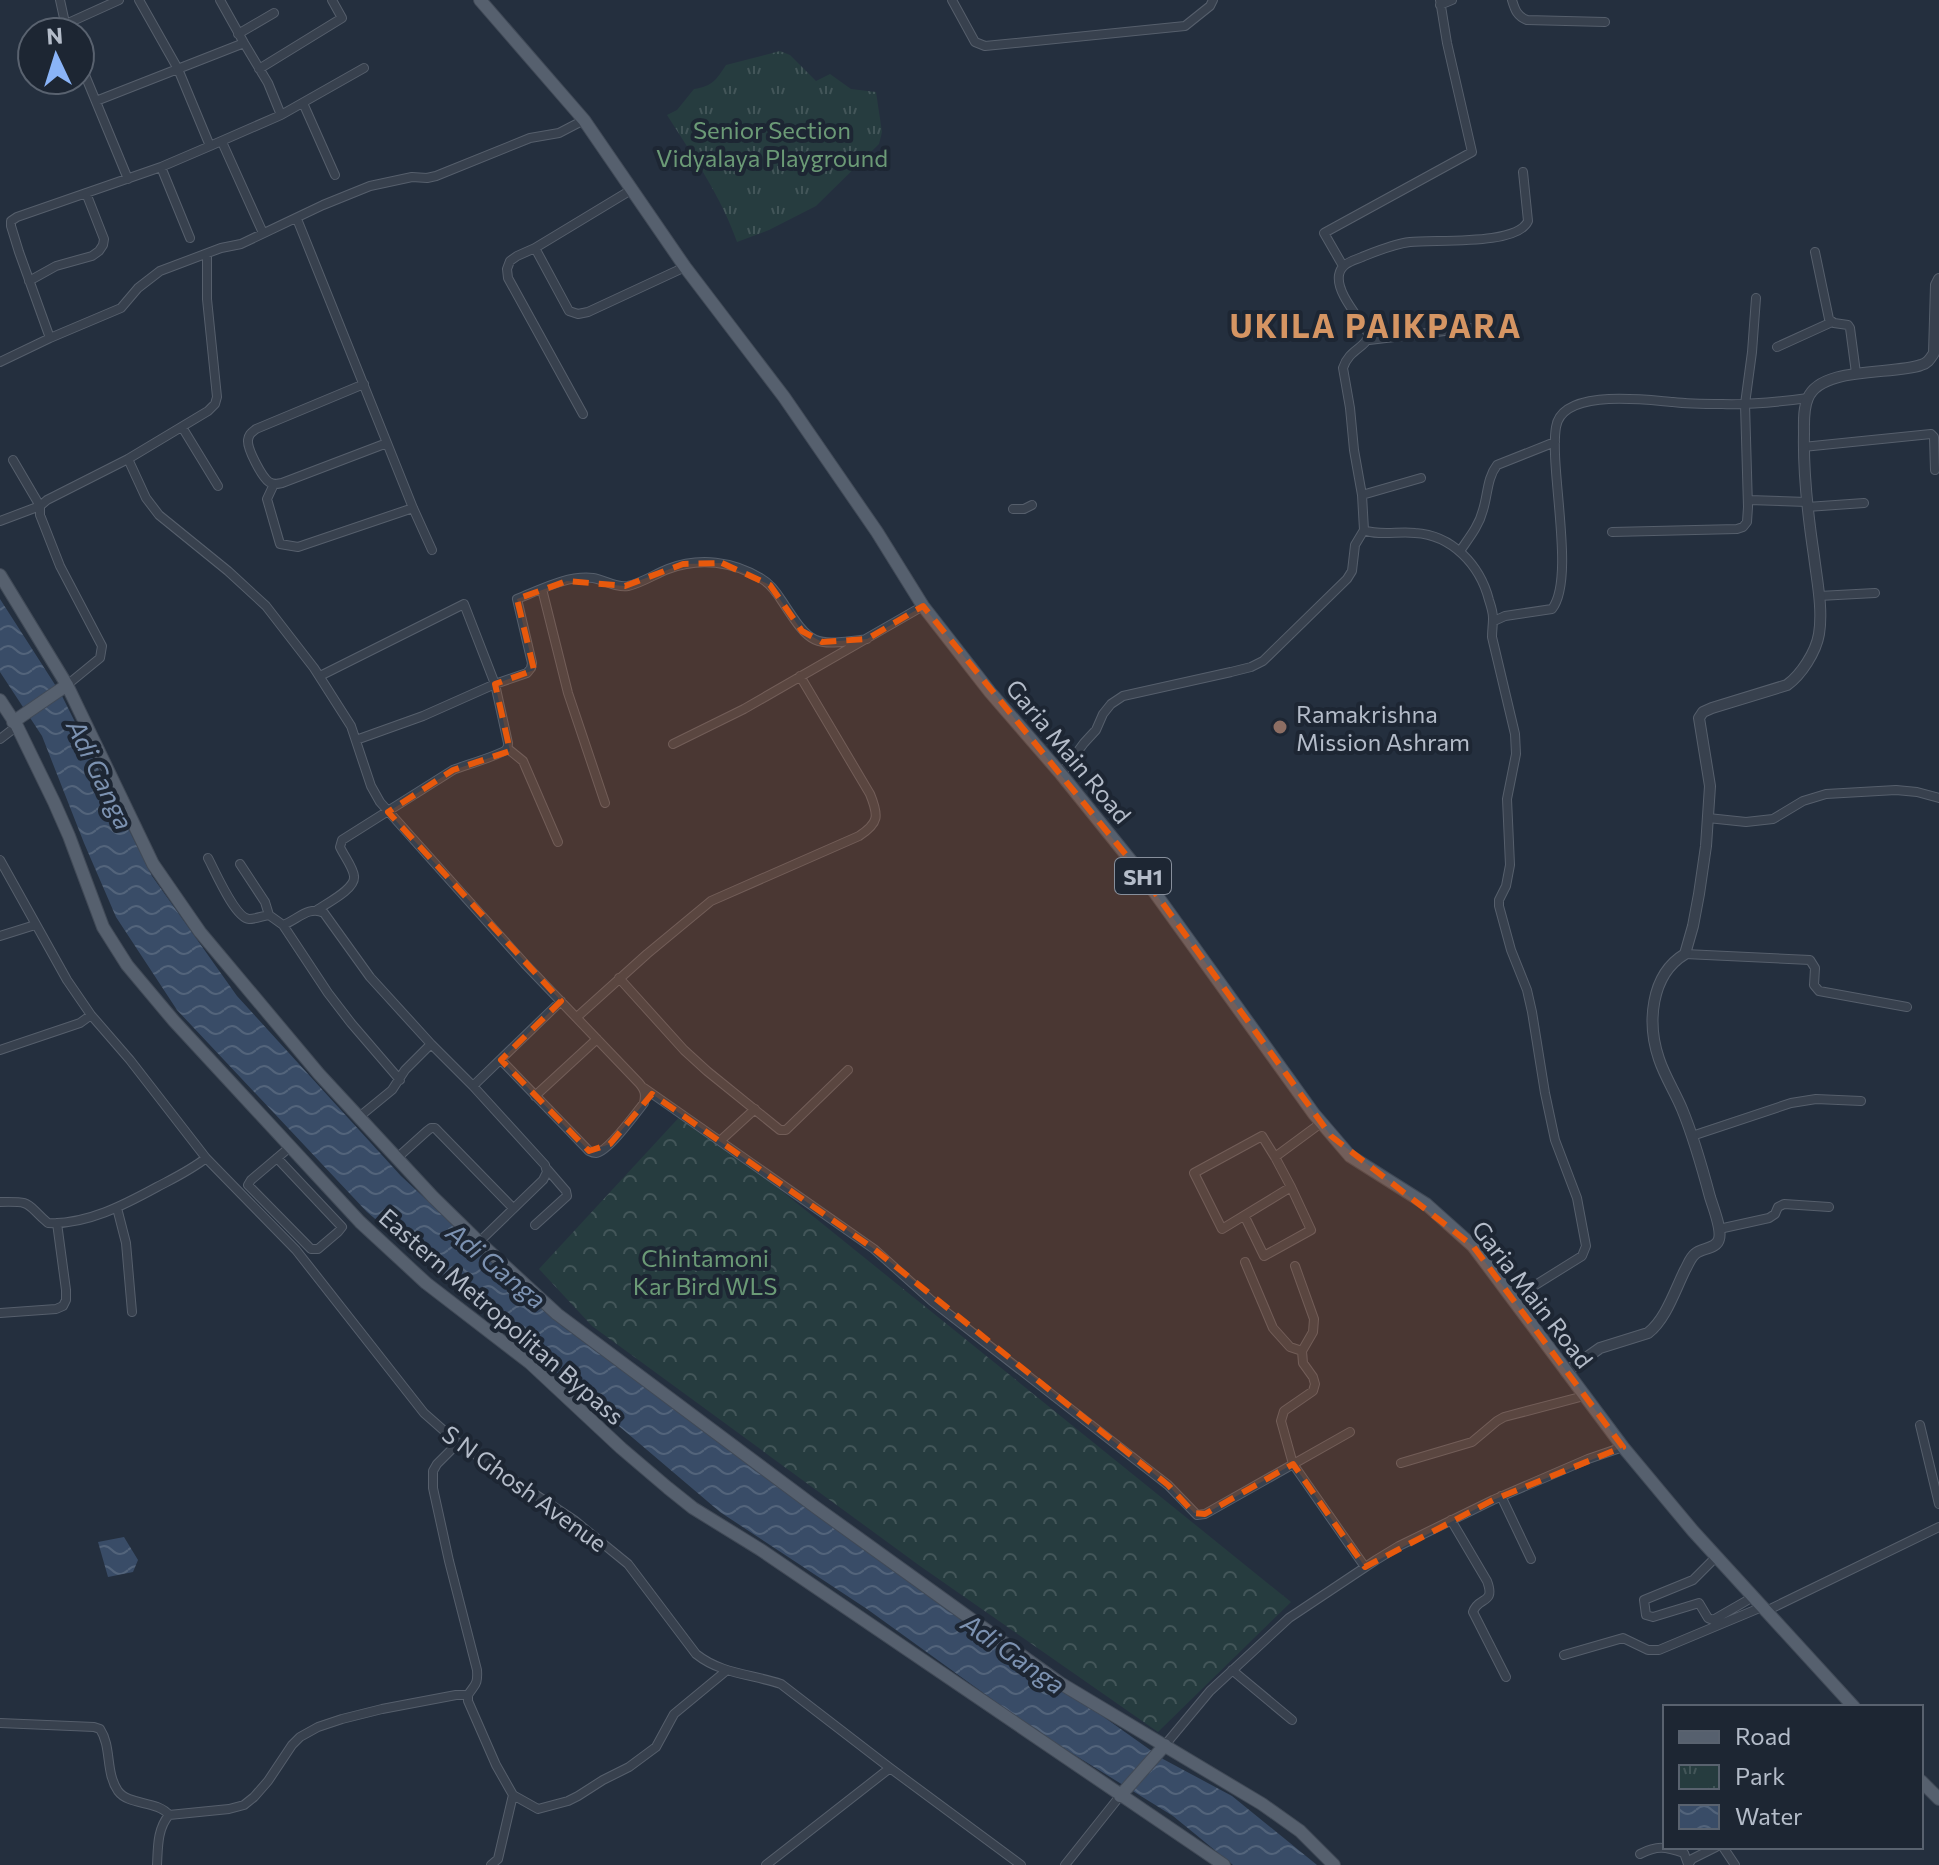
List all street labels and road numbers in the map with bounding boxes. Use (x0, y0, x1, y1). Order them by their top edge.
street label: Garia Main Road (1000, 673, 1138, 829)
road number: SH1 (1115, 858, 1171, 894)
street label: Eastern Metropolitan Bypass (374, 1202, 630, 1430)
street label: Garia Main Road (1467, 1215, 1599, 1373)
street label: S N Ghosh Avenue (437, 1419, 613, 1557)

